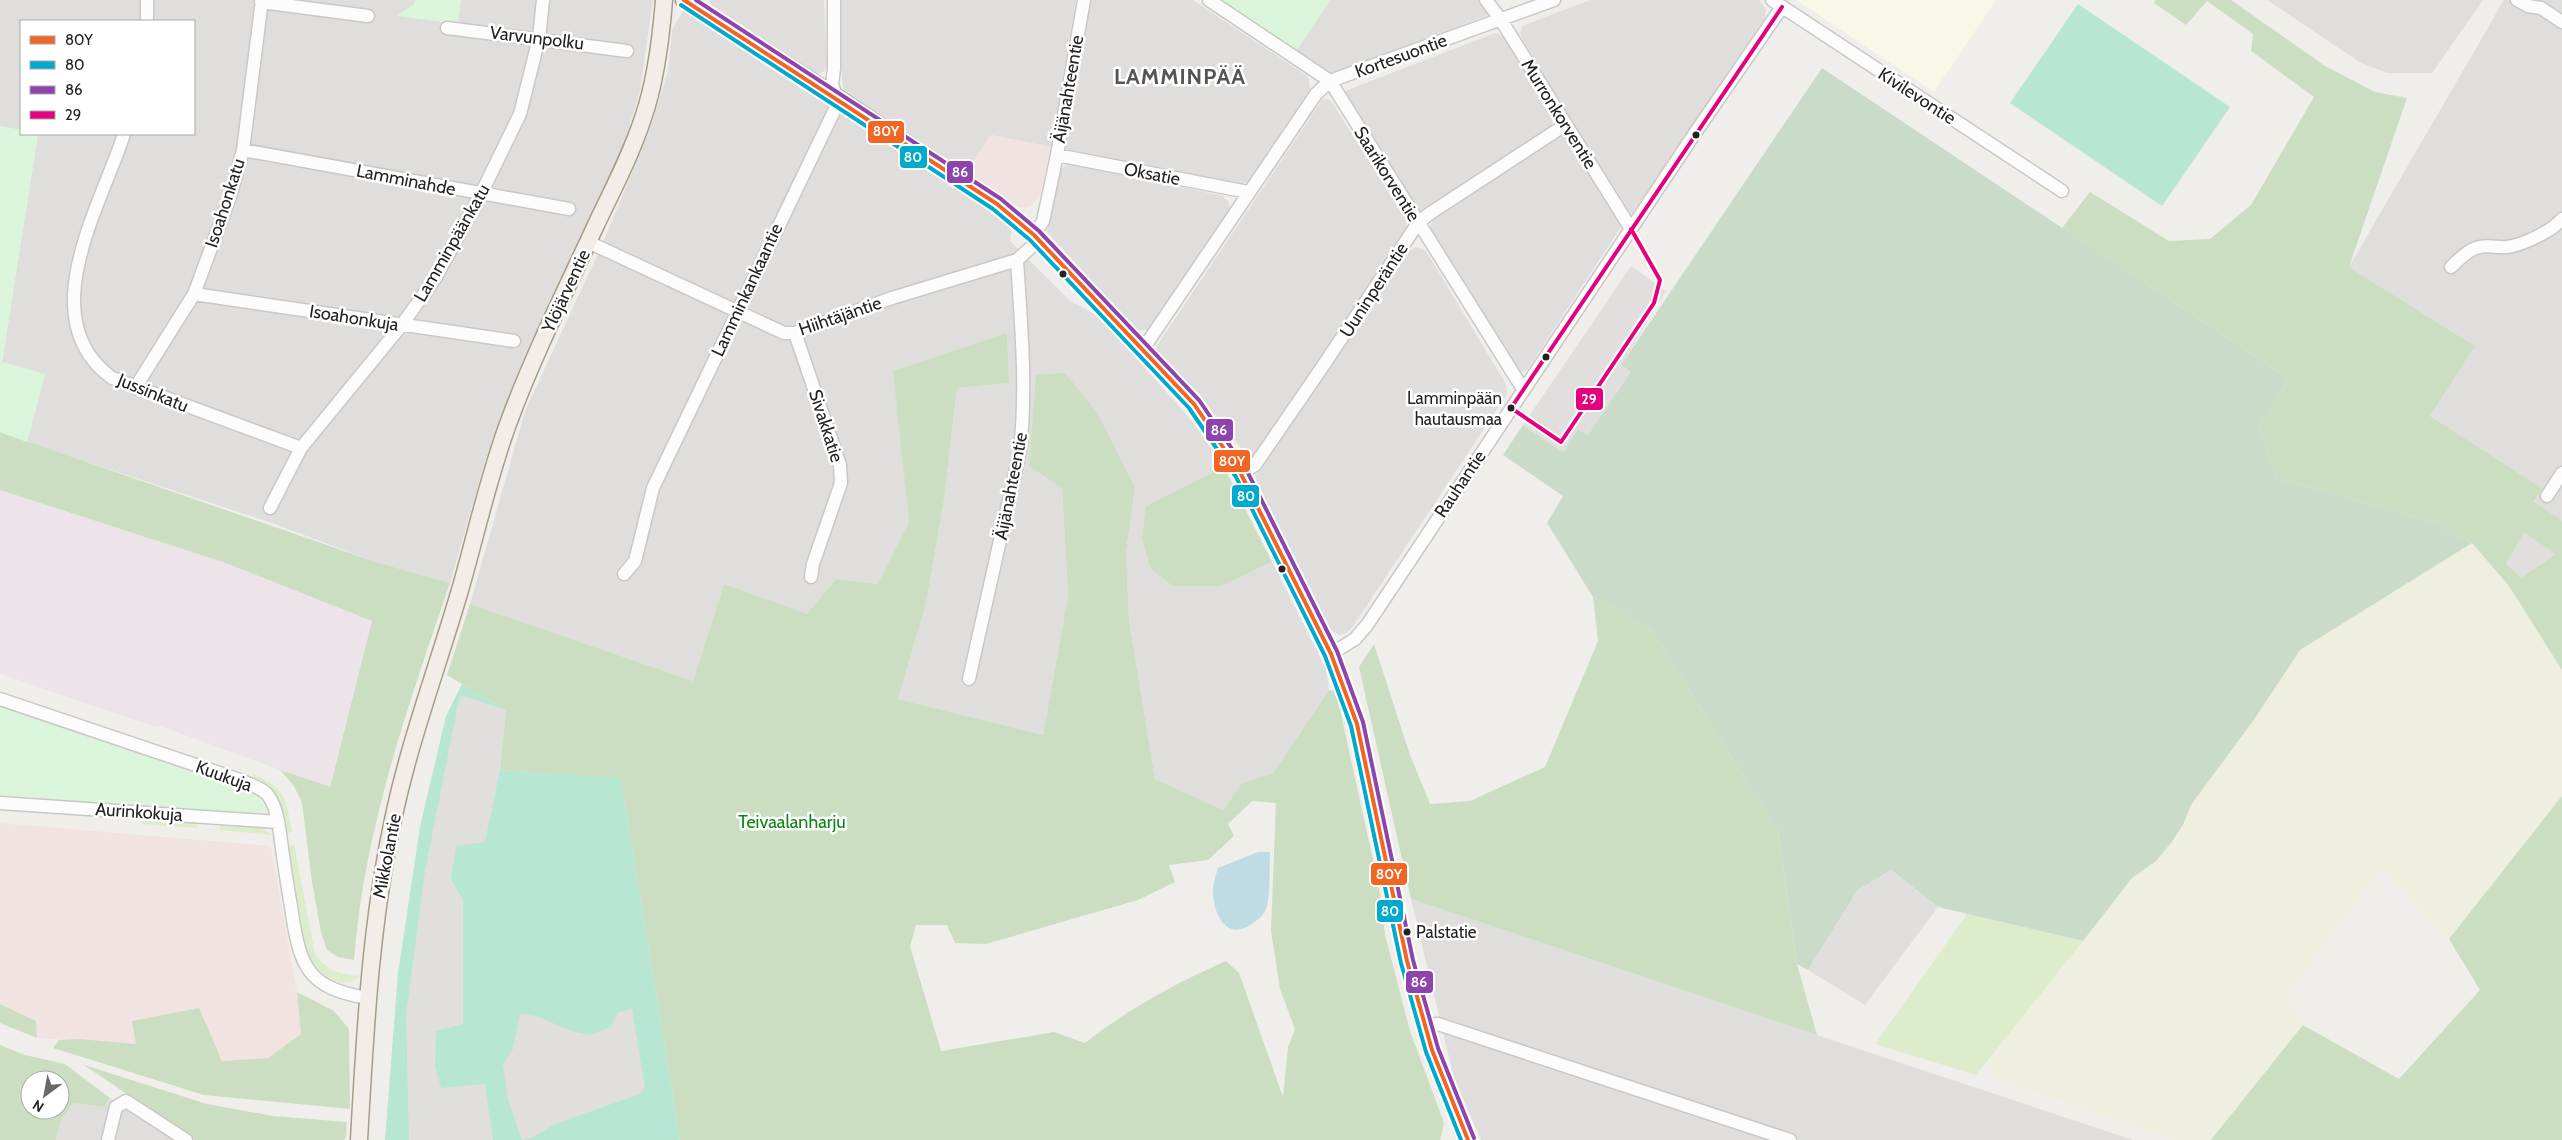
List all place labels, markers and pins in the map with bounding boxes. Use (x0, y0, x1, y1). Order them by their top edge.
unlabelled marker (1691, 130, 1701, 140)
unlabelled marker (1058, 269, 1068, 279)
unlabelled marker (1541, 352, 1551, 362)
place label: Lamminpään hautausmaa (1407, 388, 1503, 429)
marker: Lamminpään hautausmaa (1506, 403, 1516, 413)
unlabelled marker (1277, 564, 1287, 574)
place label: Palstatie (1416, 922, 1477, 942)
marker: Palstatie (1402, 927, 1412, 937)

